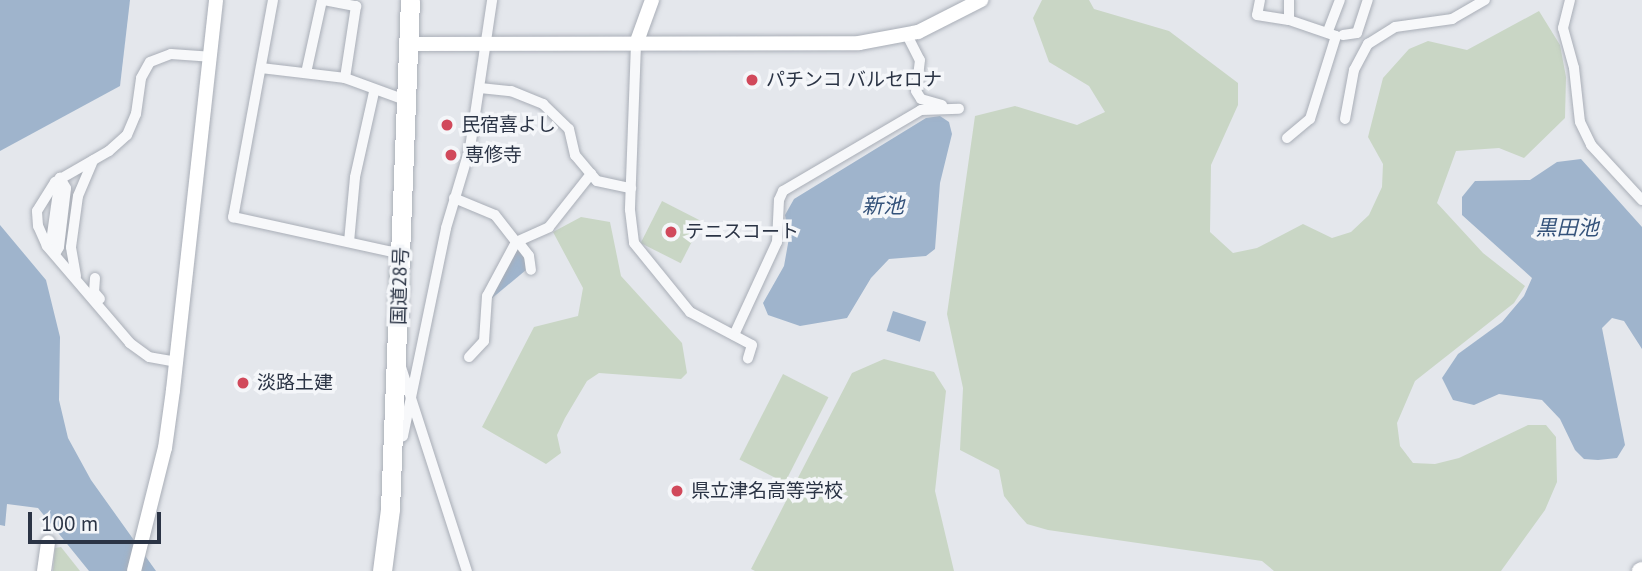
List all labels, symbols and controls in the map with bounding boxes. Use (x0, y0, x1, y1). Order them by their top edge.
place label: パチンコ バルセロナ (766, 69, 942, 91)
marker: パチンコ バルセロナ (744, 72, 760, 88)
place label: 民宿喜よし (461, 114, 556, 136)
marker: 民宿喜よし (439, 117, 455, 133)
place label: 専修寺 (465, 144, 522, 166)
marker: 専修寺 (443, 147, 459, 163)
water label: 新池 (862, 193, 904, 219)
water label: 黒田池 (1536, 215, 1598, 241)
place label: テニスコート (685, 221, 799, 243)
marker: テニスコート (663, 224, 679, 240)
street label: 国道28号 (387, 247, 413, 325)
place label: 淡路土建 (257, 372, 333, 394)
marker: 淡路土建 (235, 375, 251, 391)
place label: 県立津名高等学校 (691, 480, 843, 502)
marker: 県立津名高等学校 (669, 483, 685, 499)
scale bar (32, 498, 164, 542)
text: 100 m (41, 510, 98, 537)

